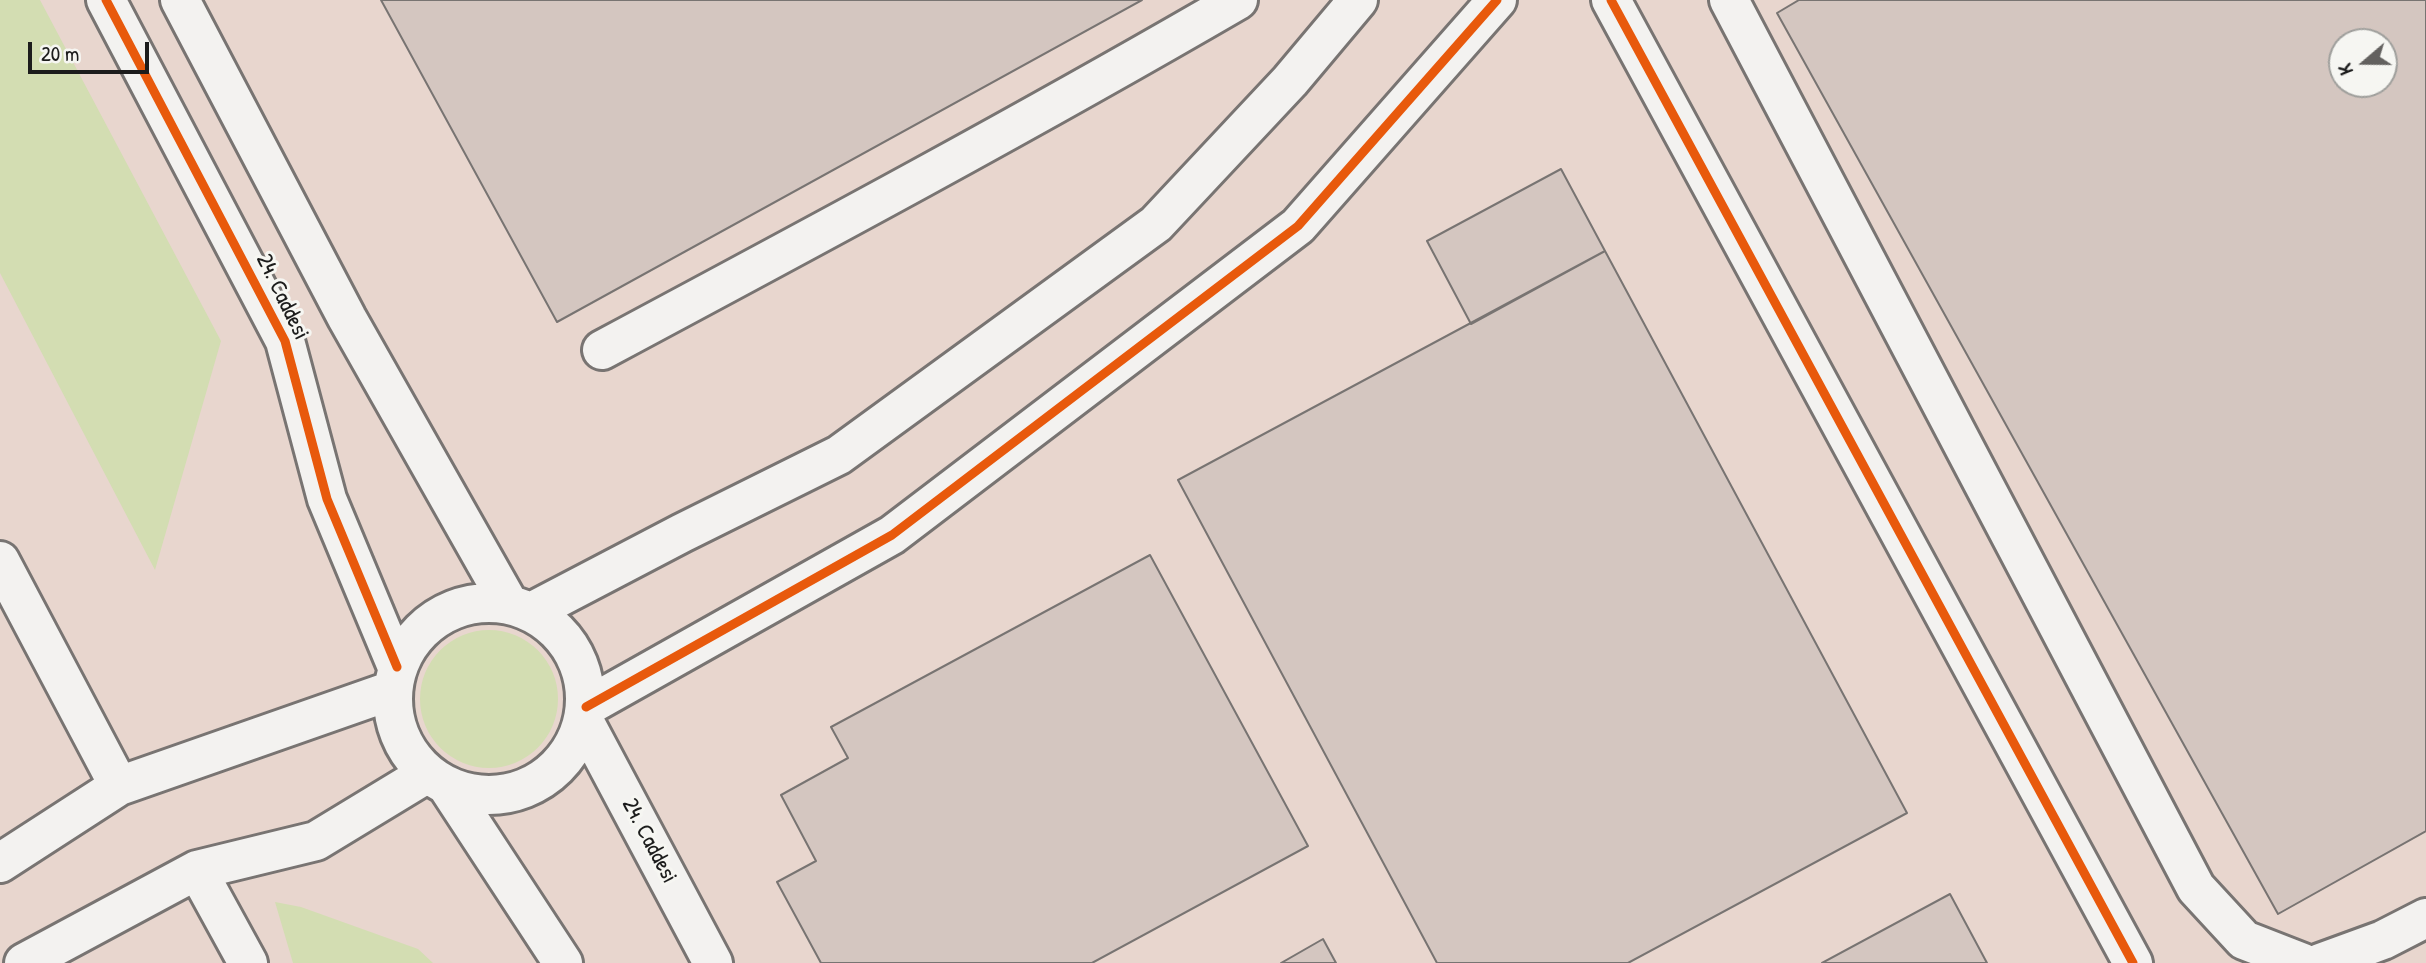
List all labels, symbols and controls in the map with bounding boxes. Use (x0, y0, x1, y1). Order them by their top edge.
scale bar (32, 28, 152, 72)
north arrow (2328, 28, 2398, 98)
text: 20 m (41, 39, 79, 68)
text: K (2331, 60, 2359, 79)
street label: 24. Caddesi (249, 249, 315, 345)
street label: 24. Caddesi (615, 794, 683, 888)

